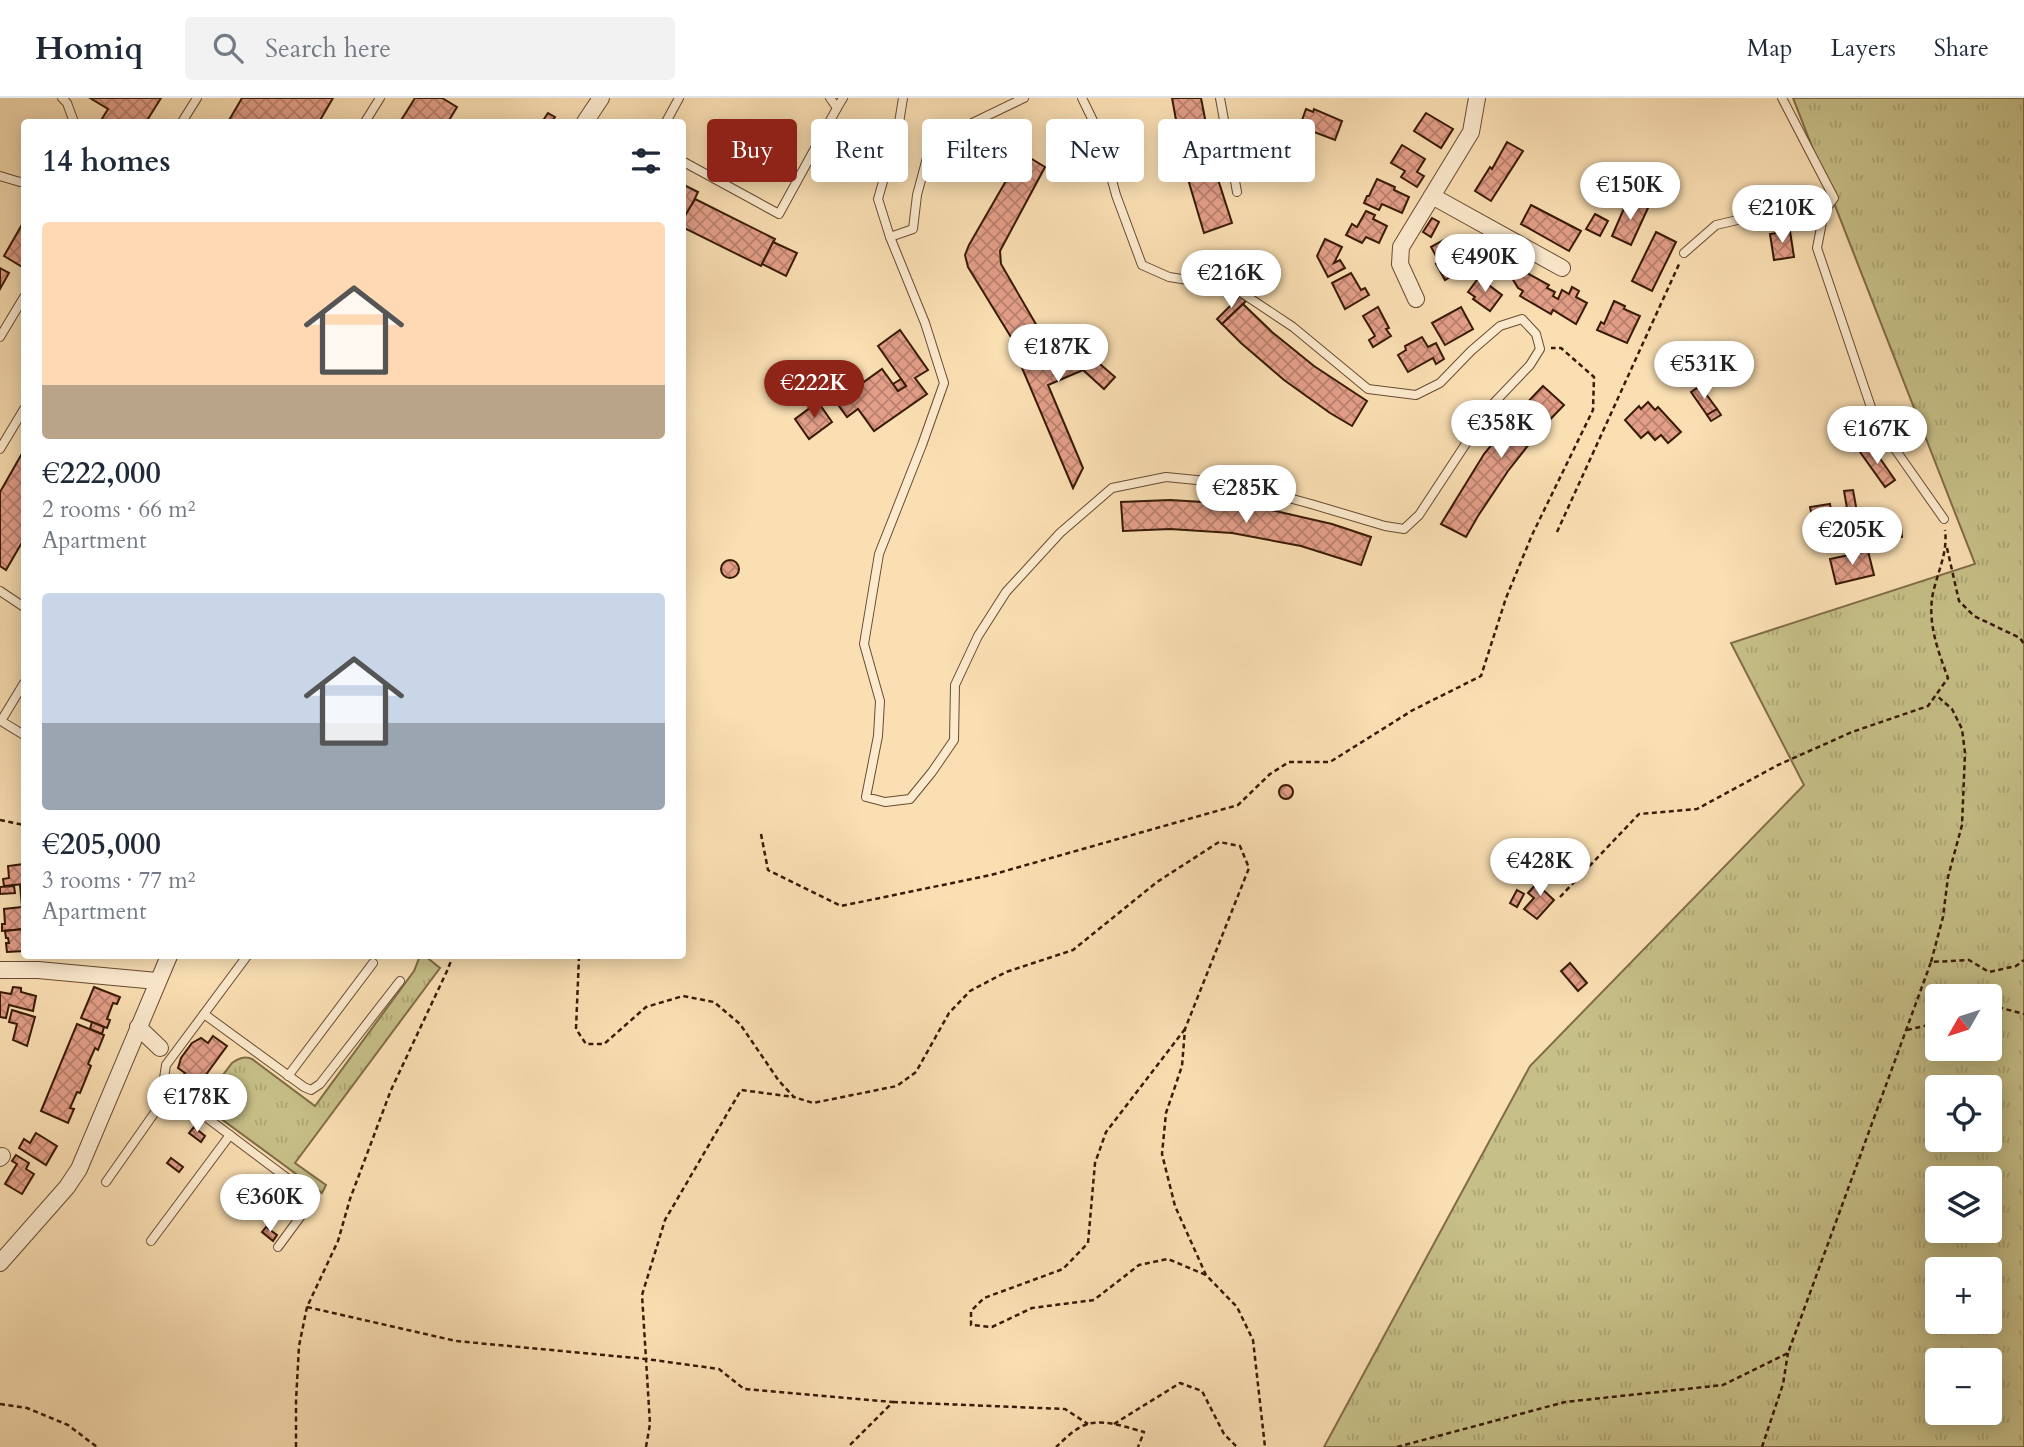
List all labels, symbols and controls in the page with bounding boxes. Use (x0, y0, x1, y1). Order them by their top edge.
search box (185, 17, 675, 80)
text: Homiq (35, 26, 143, 71)
icon: search (209, 29, 247, 67)
text: Search here (265, 31, 391, 66)
text: Map (1747, 32, 1793, 65)
text: Layers (1831, 32, 1896, 65)
text: Share (1934, 32, 1989, 65)
chip: Buy (707, 119, 797, 182)
chip: Rent (811, 119, 908, 182)
chip: Filters (922, 119, 1032, 182)
chip: New (1046, 119, 1144, 182)
chip: Apartment (1158, 119, 1315, 182)
text: 14 homes (42, 141, 171, 182)
icon: filters (627, 142, 665, 180)
pin: €150K (1581, 162, 1679, 222)
text: €150K (1596, 169, 1664, 200)
pin: €210K (1733, 186, 1831, 245)
text: €210K (1748, 192, 1816, 223)
pin: €490K (1436, 234, 1534, 294)
text: €490K (1451, 241, 1519, 272)
pin: €216K (1182, 250, 1280, 310)
text: €216K (1197, 257, 1265, 288)
icon: home (291, 267, 417, 393)
pin: €187K (1009, 324, 1107, 384)
text: €187K (1024, 331, 1092, 362)
pin: €531K (1655, 342, 1753, 401)
text: €531K (1670, 348, 1738, 379)
pin: €222K (765, 360, 863, 420)
text: €222K (780, 367, 848, 398)
pin: €358K (1452, 400, 1550, 460)
pin: €167K (1828, 406, 1926, 466)
text: €358K (1467, 407, 1535, 438)
text: €167K (1843, 413, 1911, 444)
text: €222,000 (42, 453, 161, 494)
pin: €285K (1197, 466, 1295, 525)
text: €285K (1212, 472, 1280, 503)
text: 2 rooms · 66 m² (42, 494, 195, 525)
pin: €205K (1803, 508, 1901, 567)
text: €205K (1818, 514, 1886, 545)
text: Apartment (42, 525, 146, 556)
icon: home (291, 638, 417, 764)
text: €205,000 (42, 824, 161, 865)
pin: €428K (1491, 838, 1589, 898)
text: €428K (1506, 845, 1574, 876)
text: 3 rooms · 77 m² (42, 865, 195, 896)
text: Apartment (42, 896, 146, 927)
north arrow (1925, 984, 2002, 1060)
map controls (1925, 984, 2002, 1425)
pin: €178K (148, 1074, 246, 1134)
button: locate (1925, 1075, 2002, 1152)
text: €178K (163, 1081, 231, 1112)
button: layers (1925, 1166, 2002, 1243)
pin: €360K (221, 1174, 319, 1234)
text: €360K (236, 1181, 304, 1212)
button: + (1925, 1257, 2002, 1334)
button: − (1925, 1348, 2002, 1425)

